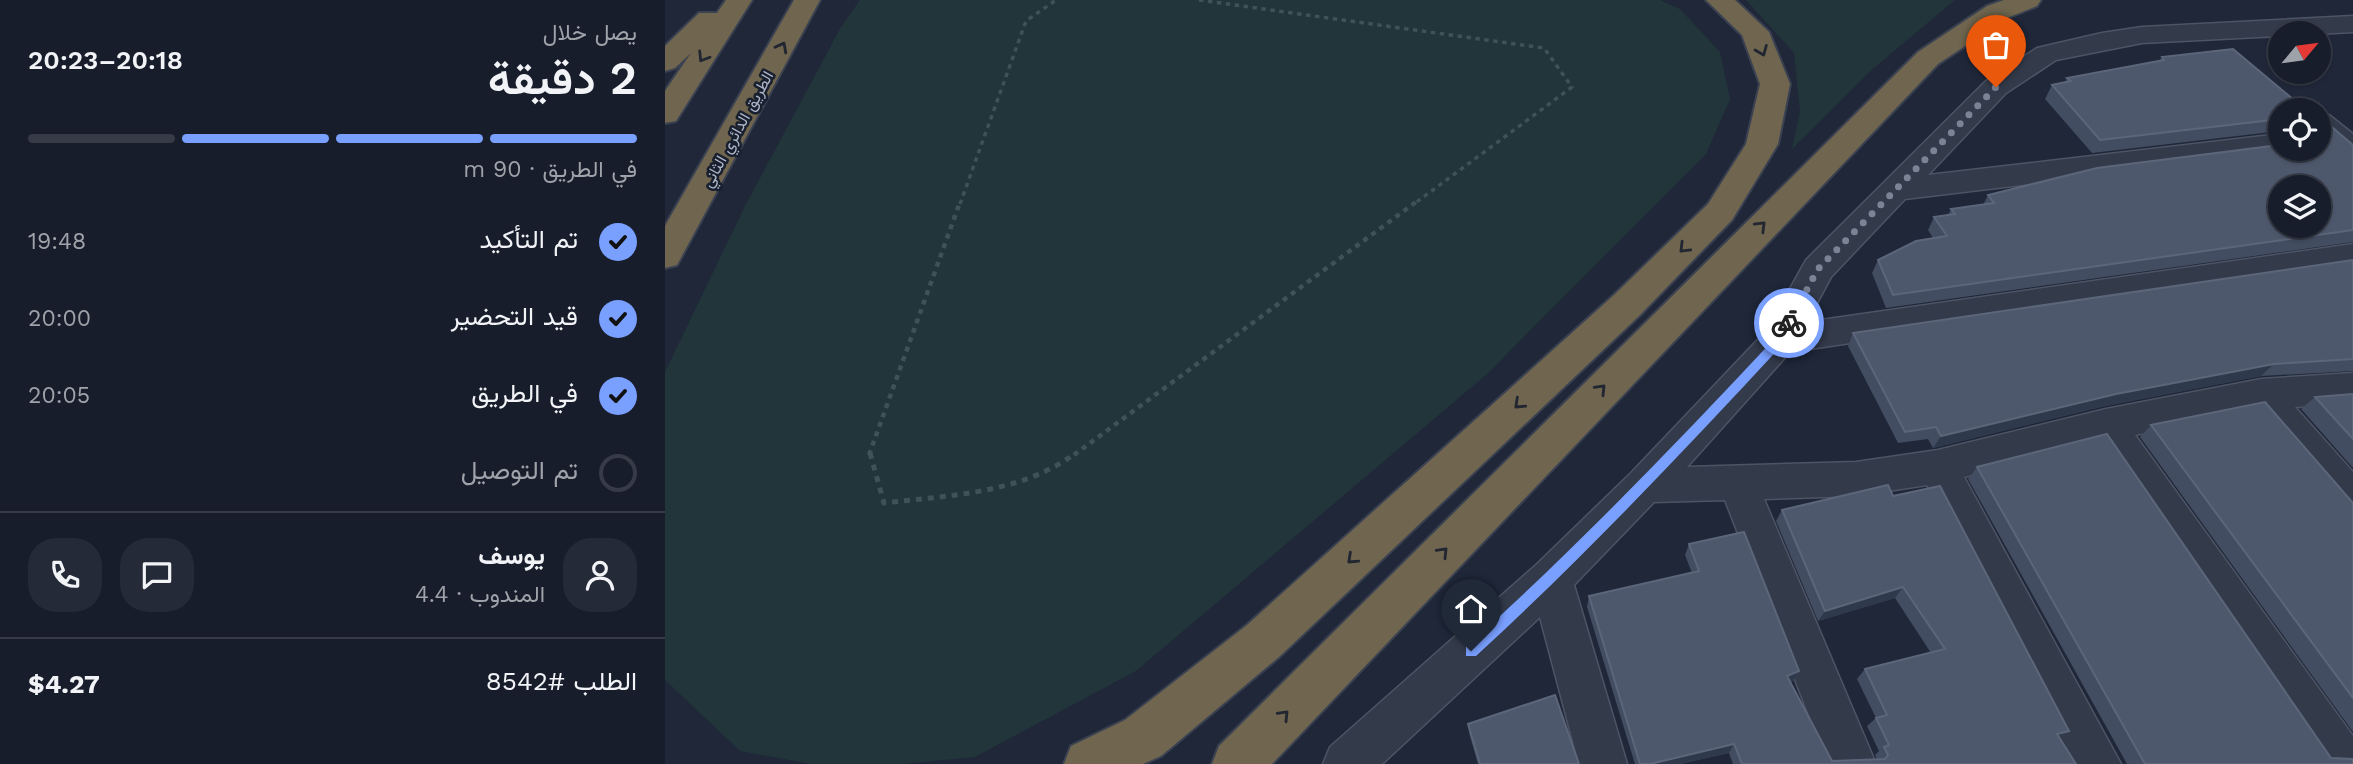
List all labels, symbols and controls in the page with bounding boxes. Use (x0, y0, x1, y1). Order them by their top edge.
pin (1966, 15, 2026, 87)
text: يصل خلال (543, 19, 637, 46)
north arrow (2268, 21, 2331, 84)
map controls (2268, 21, 2331, 238)
icon: bag (1977, 26, 2015, 64)
one-way arrow (774, 42, 787, 54)
text: 20:18–20:23 (28, 45, 183, 75)
one-way arrow (1754, 45, 1768, 57)
one-way arrow (698, 50, 711, 63)
text: 2 دقيقة (488, 51, 637, 105)
street label: الطريق الدائري الثاني (698, 68, 781, 193)
button: locate (2268, 98, 2331, 161)
text: في الطريق · 90 m (463, 156, 637, 183)
button: layers (2268, 175, 2331, 238)
one-way arrow (1752, 221, 1765, 234)
icon: check (599, 223, 637, 261)
text: تم التأكيد (480, 224, 578, 254)
text: 19:48 (28, 228, 86, 255)
one-way arrow (1680, 239, 1693, 252)
courier (1754, 288, 1824, 358)
icon: check (599, 300, 637, 338)
text: قيد التحضير (451, 301, 578, 331)
icon: bike (1770, 304, 1808, 342)
text: 20:00 (28, 305, 91, 332)
icon: check (599, 377, 637, 415)
text: في الطريق (471, 378, 578, 408)
text: 20:05 (28, 382, 90, 409)
one-way arrow (1593, 384, 1606, 397)
one-way arrow (1514, 396, 1527, 409)
text: تم التوصيل (461, 455, 578, 485)
button: phone (28, 538, 102, 612)
button: chat (120, 538, 194, 612)
button: person (563, 538, 637, 612)
text: يوسف (478, 540, 545, 570)
one-way arrow (1434, 547, 1447, 560)
one-way arrow (1347, 550, 1360, 563)
pin (1441, 579, 1501, 651)
text: المندوب · 4.4 (415, 581, 545, 608)
icon: home (1452, 590, 1490, 628)
text: الطلب #8542 (486, 666, 637, 696)
text: $4.27 (28, 669, 100, 699)
one-way arrow (1276, 710, 1289, 723)

